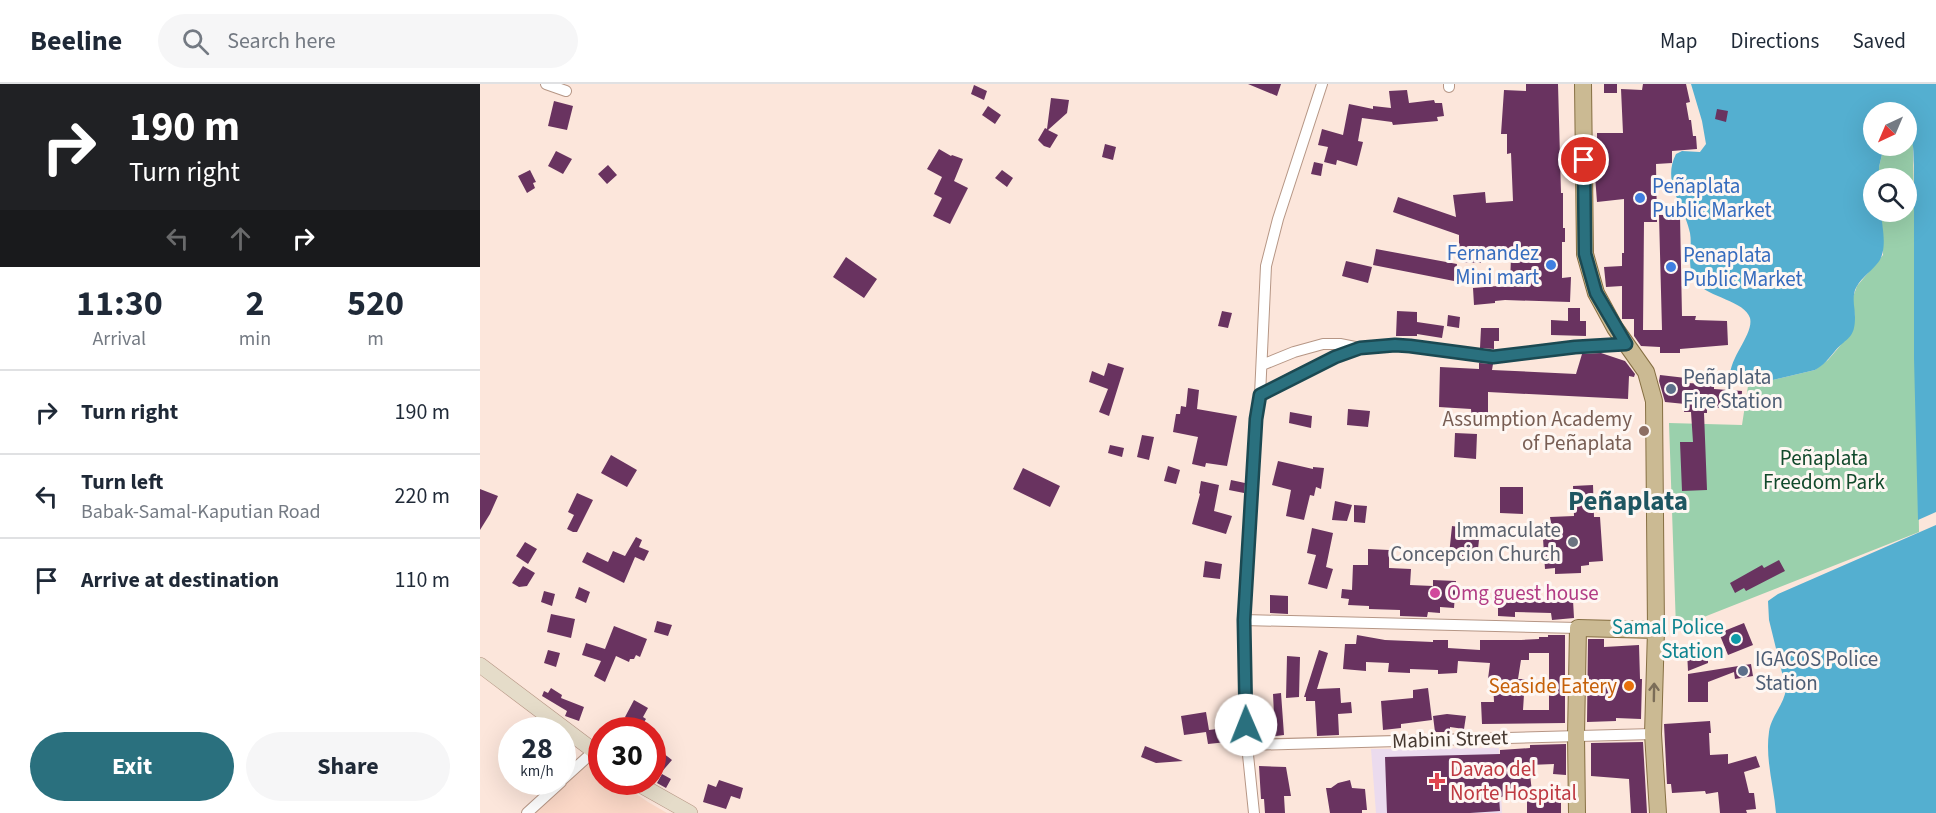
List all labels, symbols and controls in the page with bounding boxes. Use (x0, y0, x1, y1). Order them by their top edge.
search box (158, 14, 578, 68)
text: Beeline (30, 21, 122, 61)
icon: search (179, 25, 212, 58)
text: Search here (227, 25, 336, 57)
text: Map (1660, 26, 1698, 56)
text: Directions (1731, 26, 1819, 56)
text: Saved (1852, 26, 1906, 56)
text: 190 m (129, 97, 240, 157)
north arrow (1863, 102, 1917, 156)
map controls (1863, 102, 1917, 222)
icon: right (30, 108, 108, 186)
pin (1558, 134, 1609, 185)
icon: arrive (1567, 143, 1600, 176)
text: Turn right (129, 153, 240, 192)
button: search (1863, 168, 1917, 222)
place label: Peñaplata Public Market (1652, 171, 1772, 225)
marker: Peñaplata Public Market (1633, 191, 1647, 205)
icon: left (161, 222, 194, 255)
icon: ahead (224, 222, 257, 255)
icon: right (287, 222, 320, 255)
place label: Fernandez Mini mart (1447, 238, 1539, 292)
place label: Penaplata Public Market (1683, 240, 1803, 294)
marker: Fernandez Mini mart (1544, 258, 1558, 272)
marker: Penaplata Public Market (1664, 260, 1678, 274)
text: 11:30 (76, 278, 163, 329)
text: 2 (245, 278, 264, 329)
text: 520 (347, 278, 404, 329)
text: Arrival (92, 325, 146, 353)
text: min (239, 325, 271, 353)
text: m (367, 325, 384, 353)
place label: Peñaplata Fire Station (1683, 362, 1783, 416)
marker: Peñaplata Fire Station (1664, 382, 1678, 396)
icon: right (30, 396, 63, 429)
text: Turn right (81, 396, 178, 428)
text: 190 m (395, 396, 450, 428)
place label: Assumption Academy of Peñaplata (1442, 404, 1632, 458)
marker: Assumption Academy of Peñaplata (1637, 424, 1651, 438)
park label: Peñaplata Freedom Park (1763, 443, 1885, 497)
text: Turn left (81, 466, 163, 498)
icon: left (30, 480, 63, 513)
text: 220 m (395, 480, 450, 512)
district label: Peñaplata (1568, 482, 1688, 521)
text: Babak-Samal-Kaputian Road (81, 498, 321, 526)
place label: Immaculate Concepcion Church (1390, 515, 1561, 569)
marker: Immaculate Concepcion Church (1566, 535, 1580, 549)
icon: arrive (30, 564, 63, 597)
text: Arrive at destination (81, 564, 279, 596)
text: 110 m (395, 564, 450, 596)
place label: Omg guest house (1447, 578, 1599, 608)
marker: Omg guest house (1428, 586, 1442, 600)
place label: Samal Police Station (1612, 612, 1724, 666)
marker: Samal Police Station (1729, 632, 1743, 646)
place label: IGACOS Police Station (1755, 644, 1878, 698)
marker: IGACOS Police Station (1736, 664, 1750, 678)
place label: Seaside Eatery (1489, 671, 1617, 701)
marker: Seaside Eatery (1622, 679, 1636, 693)
one-way arrow (1648, 682, 1660, 702)
position arrow (1214, 693, 1278, 757)
speed limit sign: 30 (588, 717, 666, 795)
street label: Mabini Street (1391, 722, 1509, 756)
text: 28 (521, 727, 553, 770)
button: Exit (30, 732, 234, 801)
button: Share (246, 732, 450, 801)
place label: Davao del Norte Hospital (1450, 754, 1577, 808)
text: km/h (520, 761, 554, 782)
marker: Davao del Norte Hospital (1428, 772, 1446, 790)

